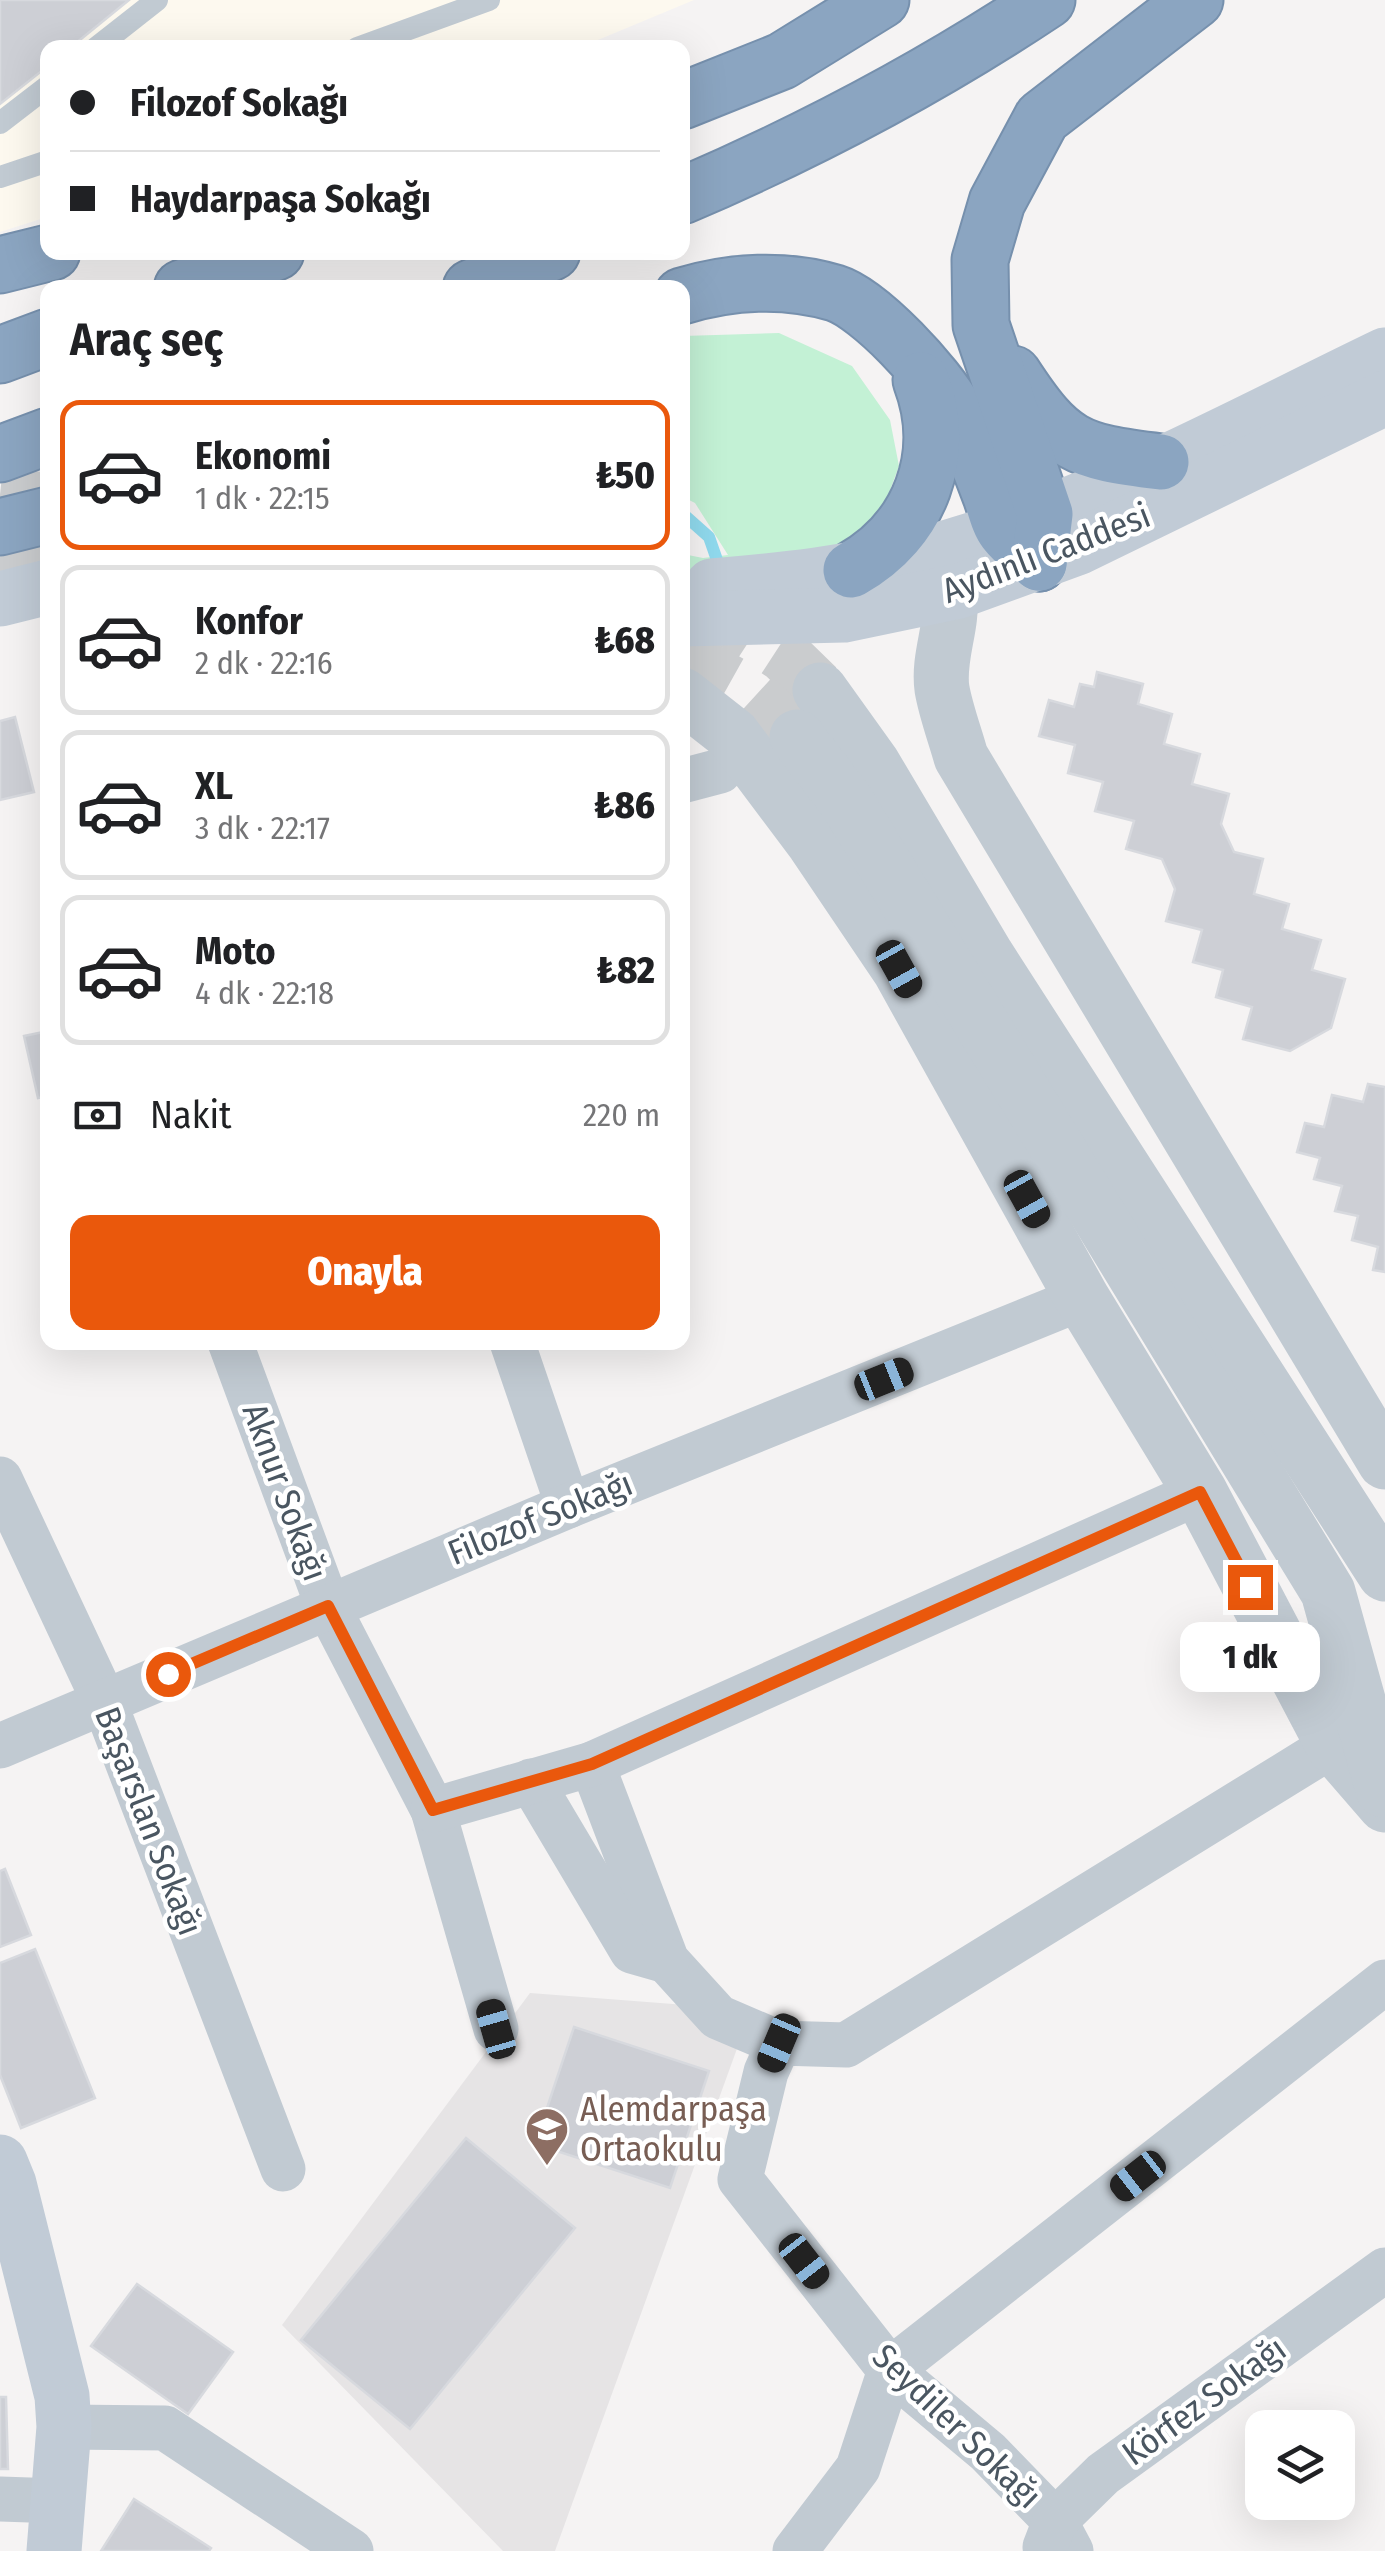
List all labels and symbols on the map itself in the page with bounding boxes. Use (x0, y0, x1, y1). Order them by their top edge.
street label: Aydınlı Caddesi (936, 494, 1156, 612)
car (871, 935, 927, 1003)
car (999, 1165, 1055, 1233)
car (851, 1354, 917, 1404)
street label: Aknur Sokağı (234, 1398, 336, 1586)
street label: Filozof Sokağı (442, 1462, 638, 1574)
route end (1228, 1565, 1273, 1610)
callout: 1 dk (1180, 1622, 1320, 1692)
route start (146, 1652, 191, 1697)
street label: Başarslan Sokağı (86, 1701, 212, 1941)
car (473, 1996, 519, 2062)
car (753, 2010, 805, 2076)
place label: Alemdarpaşa Ortaokulu (580, 2088, 767, 2170)
school or university icon: Alemdarpaşa Ortaokulu (524, 2106, 570, 2167)
car (1105, 2146, 1171, 2206)
car (774, 2228, 834, 2294)
street label: Körfez Sokağı (1114, 2328, 1294, 2474)
street label: Seydiler Sokağı (864, 2335, 1050, 2517)

